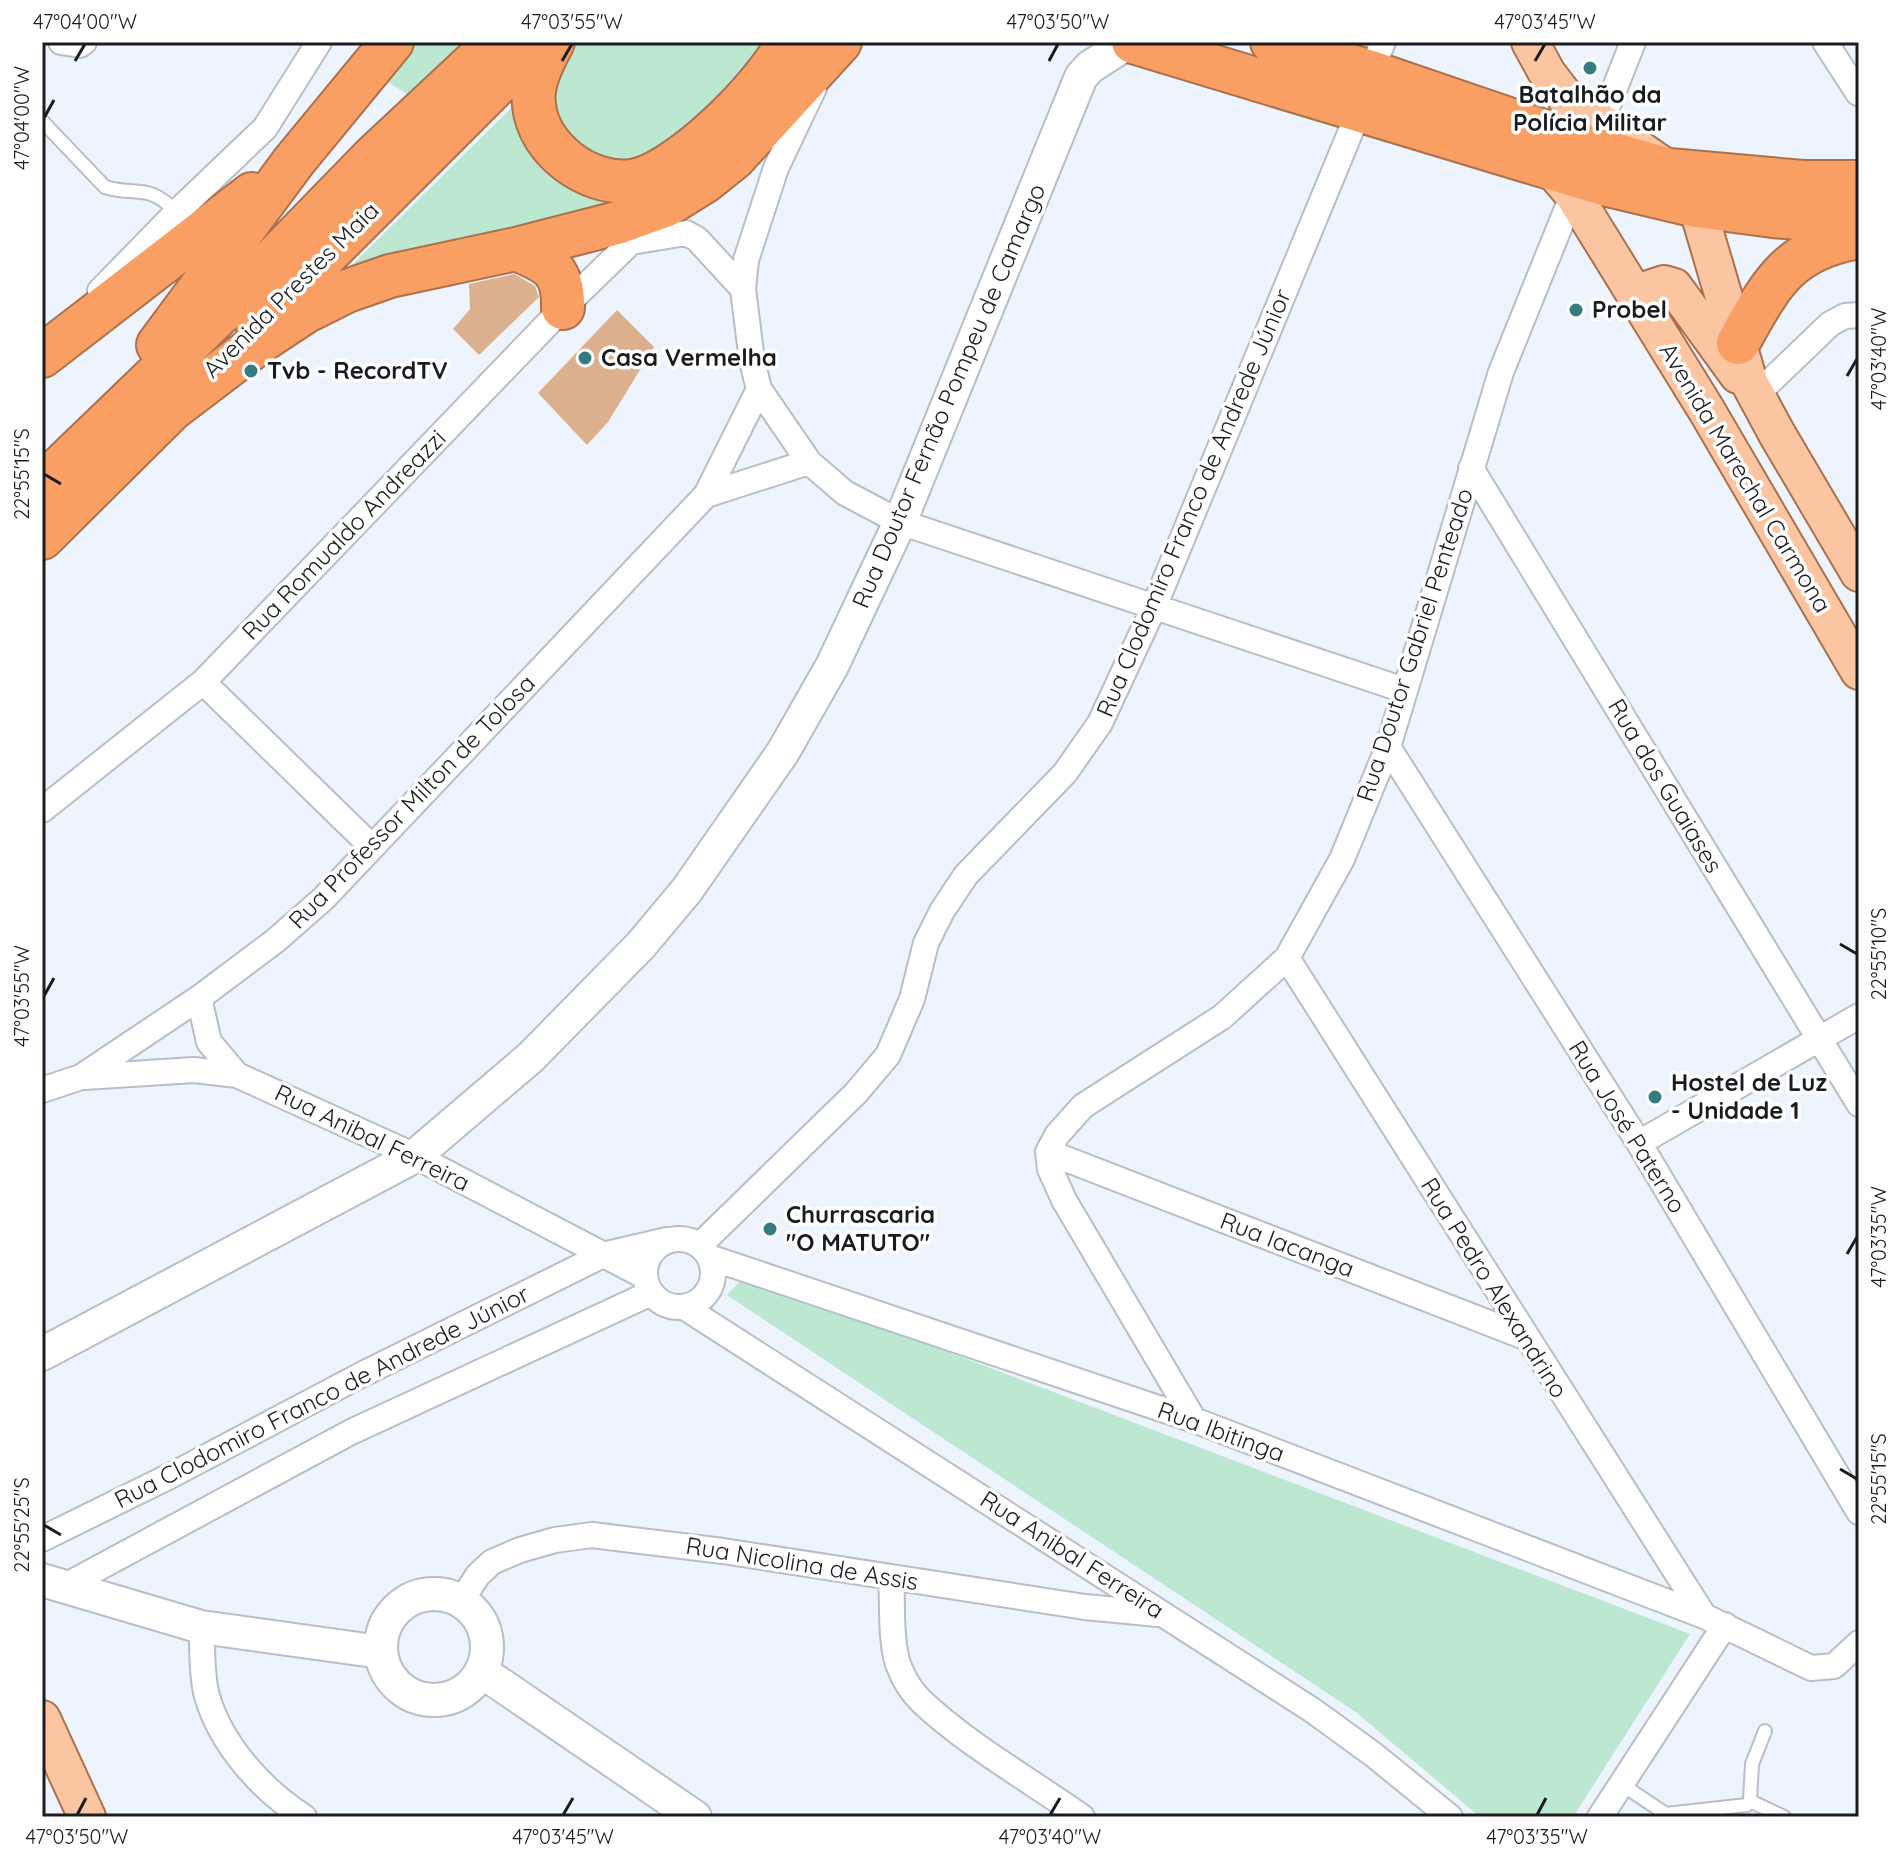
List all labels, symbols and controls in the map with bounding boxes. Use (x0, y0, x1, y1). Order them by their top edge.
text: 47°04'00"W (33, 9, 137, 34)
text: 47°03'55"W (521, 9, 623, 34)
text: 47°03'50"W (1007, 9, 1109, 34)
text: 47°03'45"W (1494, 9, 1596, 34)
marker: Batalhão da Polícia Militar (1581, 59, 1599, 77)
text: 47°04'00"W (9, 66, 34, 170)
place label: Batalhão da Polícia Militar (1513, 79, 1667, 137)
street label: Rua Doutor Fernão Pompeu de Camargo (845, 179, 1051, 612)
street label: Avenida Prestes Maia (196, 195, 385, 384)
street label: Rua Clodomiro Franco de Andrede Júnior (1089, 284, 1297, 721)
place label: Probel (1592, 294, 1667, 324)
marker: Probel (1567, 301, 1585, 319)
text: 47°03'40"W (1866, 308, 1891, 410)
street label: Avenida Marechal Carmona (1653, 337, 1838, 618)
place label: Casa Vermelha (601, 342, 777, 372)
marker: Casa Vermelha (576, 349, 594, 367)
place label: Tvb - RecordTV (267, 355, 448, 385)
marker: Tvb - RecordTV (242, 362, 260, 380)
street label: Rua Romualdo Andreazzi (235, 423, 452, 646)
text: 22°55'15"S (9, 428, 34, 520)
street label: Rua Doutor Gabriel Penteado (1349, 484, 1479, 805)
street label: Rua Professor Milton de Tolosa (282, 668, 541, 935)
street label: Rua dos Guaiases (1602, 693, 1730, 878)
text: 22°55'10"S (1866, 908, 1891, 1000)
text: 47°03'55"W (9, 945, 34, 1047)
street label: Rua José Paterno (1563, 1035, 1693, 1218)
place label: Hostel de Luz - Unidade 1 (1671, 1067, 1827, 1125)
street label: Rua Anibal Ferreira (270, 1077, 475, 1197)
marker: Hostel de Luz - Unidade 1 (1646, 1088, 1664, 1106)
street label: Rua Pedro Alexandrino (1415, 1172, 1575, 1403)
text: 47°03'35"W (1866, 1186, 1891, 1288)
place label: Churrascaria "O MATUTO" (786, 1199, 935, 1257)
street label: Rua Iacanga (1216, 1205, 1359, 1283)
marker: Churrascaria "O MATUTO" (761, 1220, 779, 1238)
street label: Rua Clodomiro Franco de Andrede Júnior (109, 1278, 534, 1514)
street label: Rua Ibitinga (1154, 1394, 1289, 1468)
text: 22°55'15"S (1866, 1433, 1891, 1525)
text: 22°55'25"S (9, 1477, 34, 1573)
street label: Rua Anibal Ferreira (975, 1484, 1170, 1625)
street label: Rua Nicolina de Assis (684, 1530, 920, 1596)
text: 47°03'50"W (26, 1824, 128, 1849)
text: 47°03'45"W (512, 1824, 614, 1849)
text: 47°03'40"W (999, 1824, 1101, 1849)
text: 47°03'35"W (1486, 1824, 1588, 1849)

